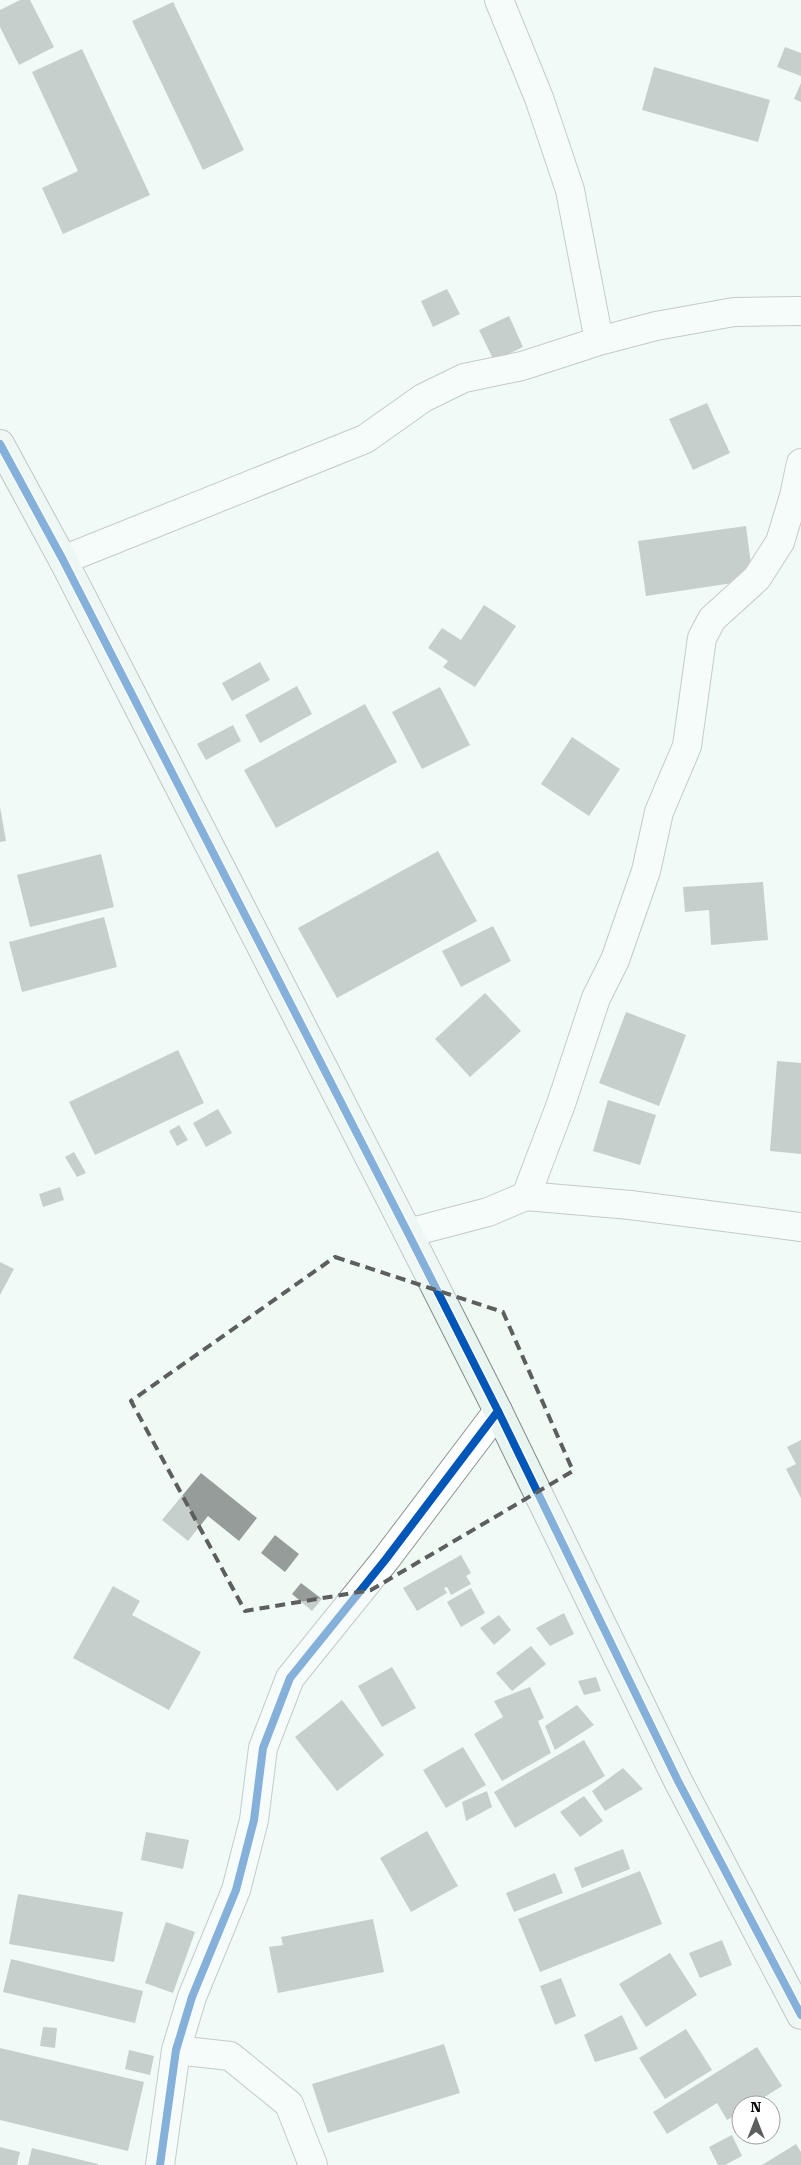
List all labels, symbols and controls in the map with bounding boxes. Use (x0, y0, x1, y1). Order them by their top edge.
north arrow (731, 2095, 781, 2145)
text: N (751, 2099, 762, 2115)

